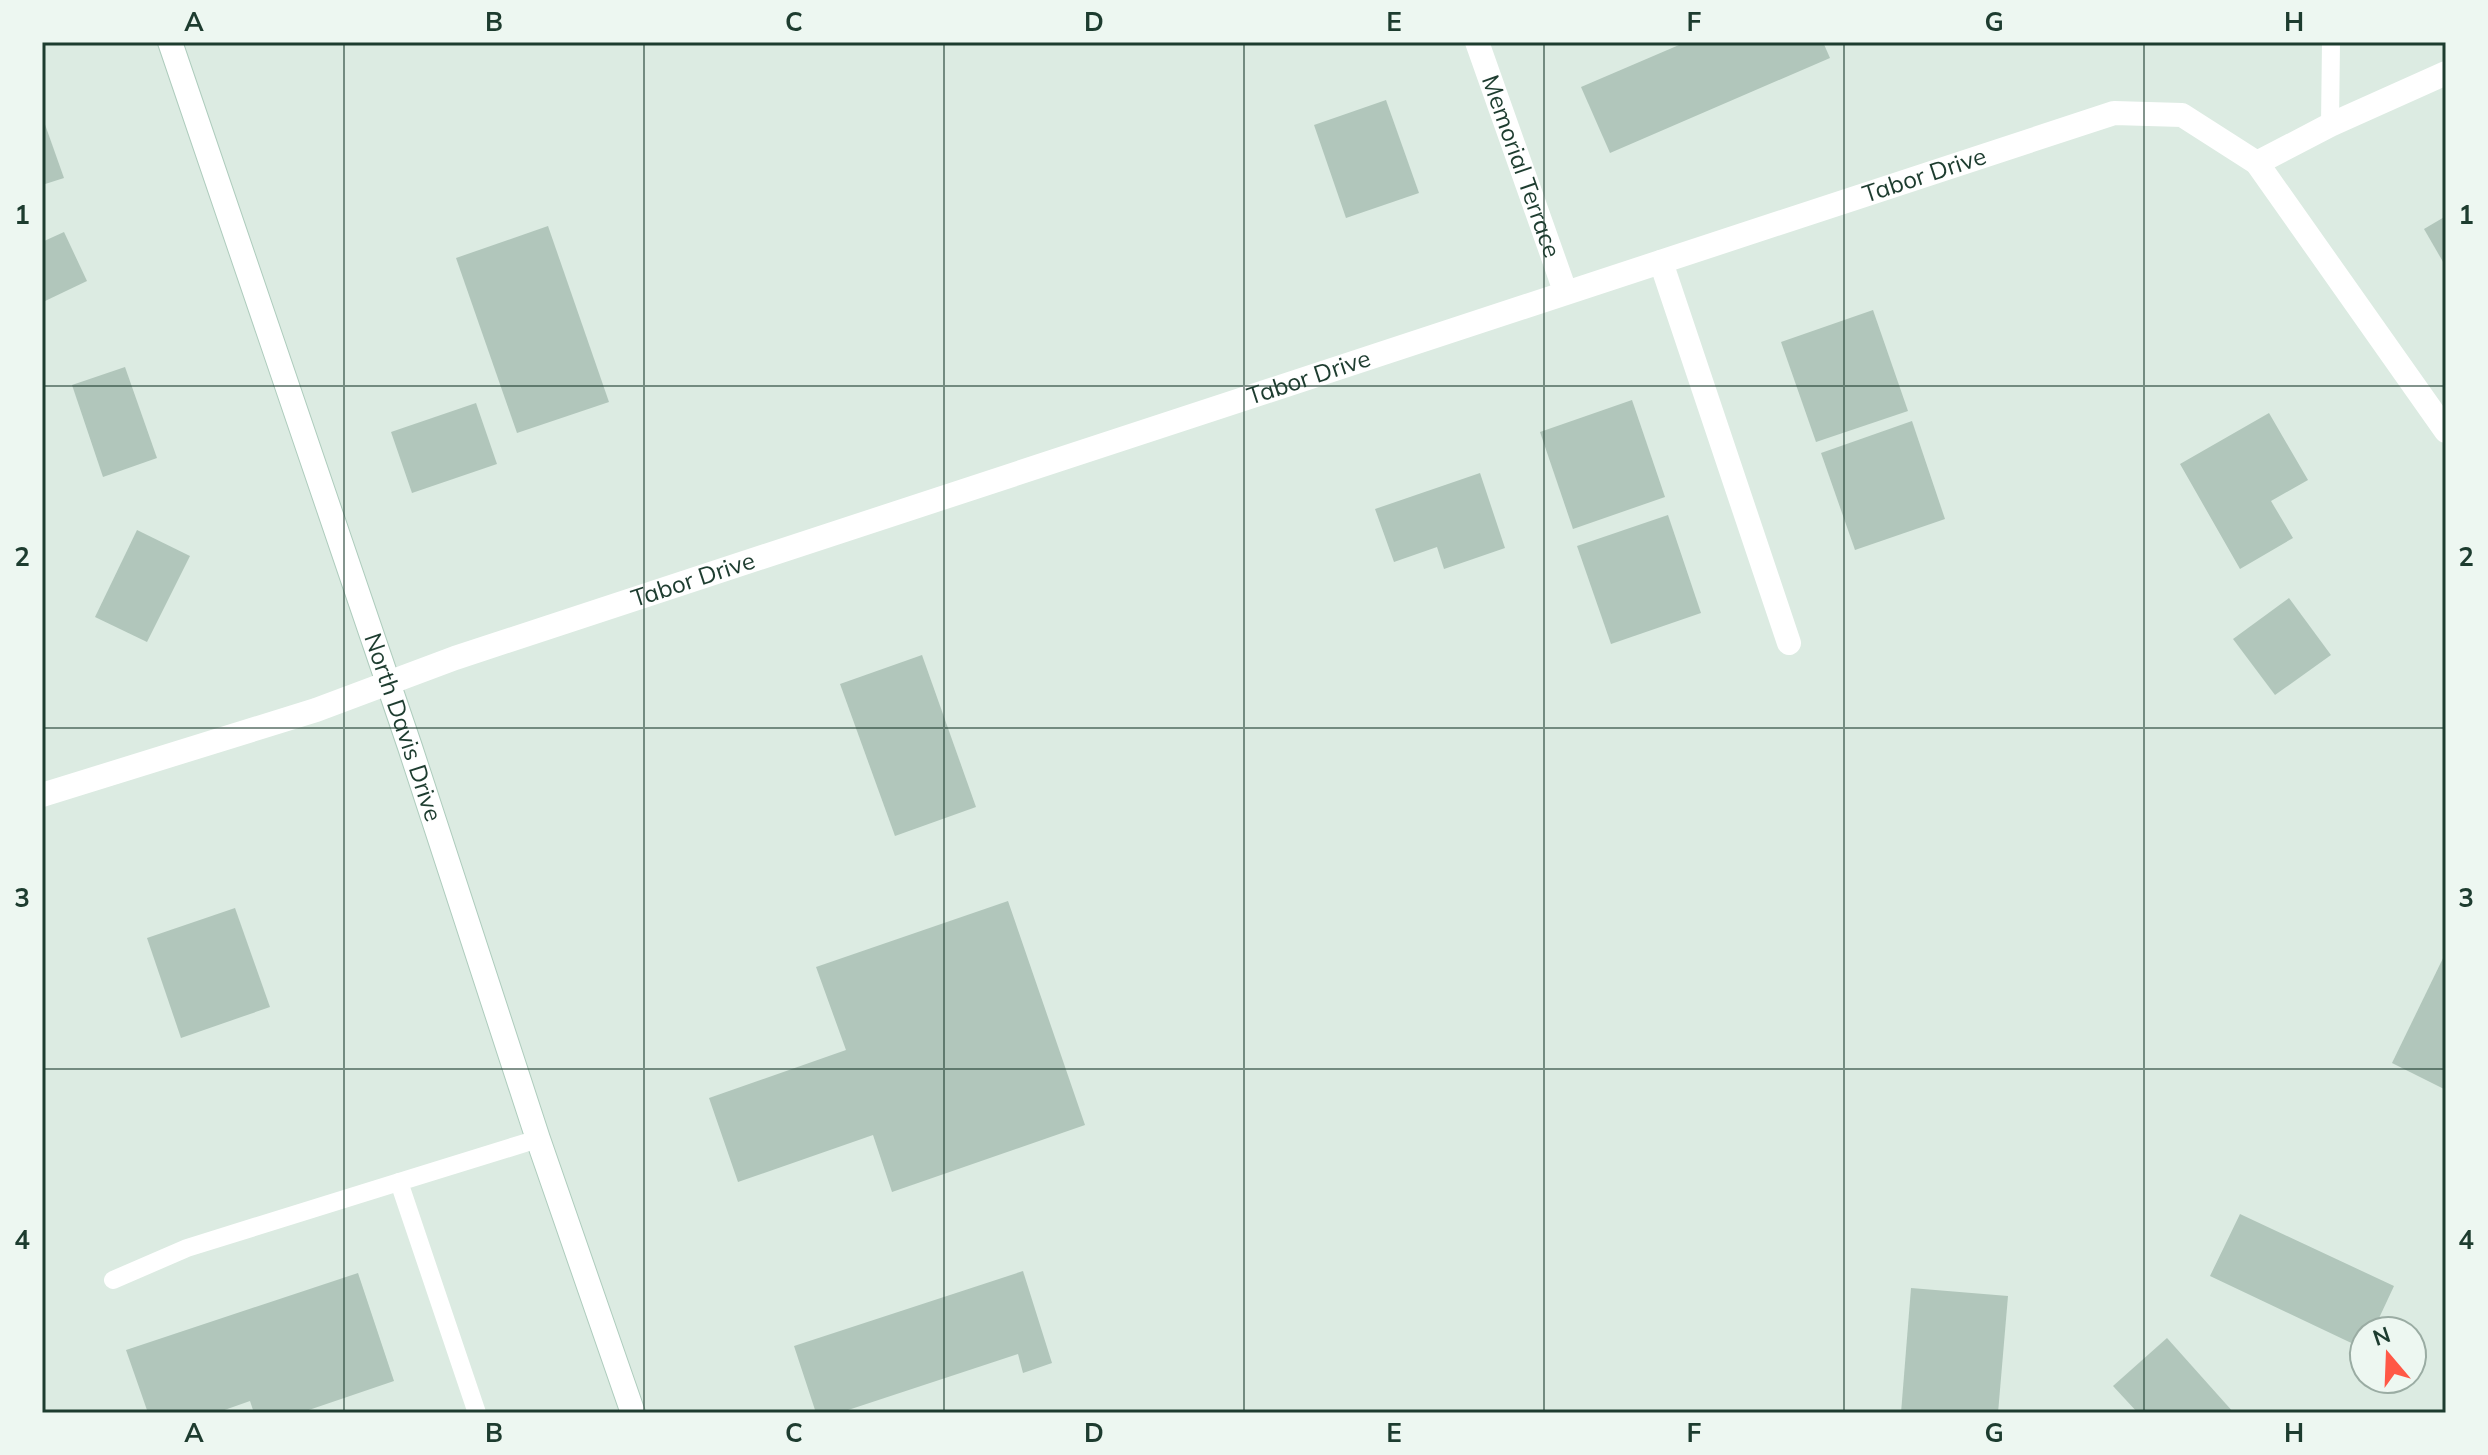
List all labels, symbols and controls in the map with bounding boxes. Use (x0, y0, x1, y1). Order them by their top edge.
text: A (184, 5, 204, 38)
text: B (485, 5, 503, 38)
text: C (785, 5, 803, 38)
text: D (1084, 5, 1104, 38)
text: E (1386, 5, 1402, 38)
text: F (1687, 5, 1702, 38)
text: G (1984, 5, 2004, 38)
text: H (2284, 5, 2304, 38)
street label: Memorial Terrace (1476, 71, 1568, 261)
street label: Tabor Drive (1859, 140, 1990, 209)
text: 1 (14, 198, 30, 231)
text: 1 (2458, 198, 2474, 231)
street label: Tabor Drive (1243, 342, 1374, 411)
text: 2 (14, 540, 30, 573)
text: 2 (2458, 540, 2474, 573)
street label: Tabor Drive (627, 545, 758, 613)
street label: North Davis Drive (358, 629, 449, 825)
text: 3 (14, 881, 30, 914)
text: 3 (2458, 881, 2474, 914)
text: 4 (14, 1223, 30, 1256)
text: 4 (2458, 1223, 2474, 1256)
north arrow (2348, 1315, 2428, 1395)
text: N (2369, 1320, 2394, 1352)
text: A (184, 1416, 204, 1449)
text: B (485, 1416, 503, 1449)
text: C (785, 1416, 803, 1449)
text: D (1084, 1416, 1104, 1449)
text: E (1386, 1416, 1402, 1449)
text: F (1687, 1416, 1702, 1449)
text: G (1984, 1416, 2004, 1449)
text: H (2284, 1416, 2304, 1449)

